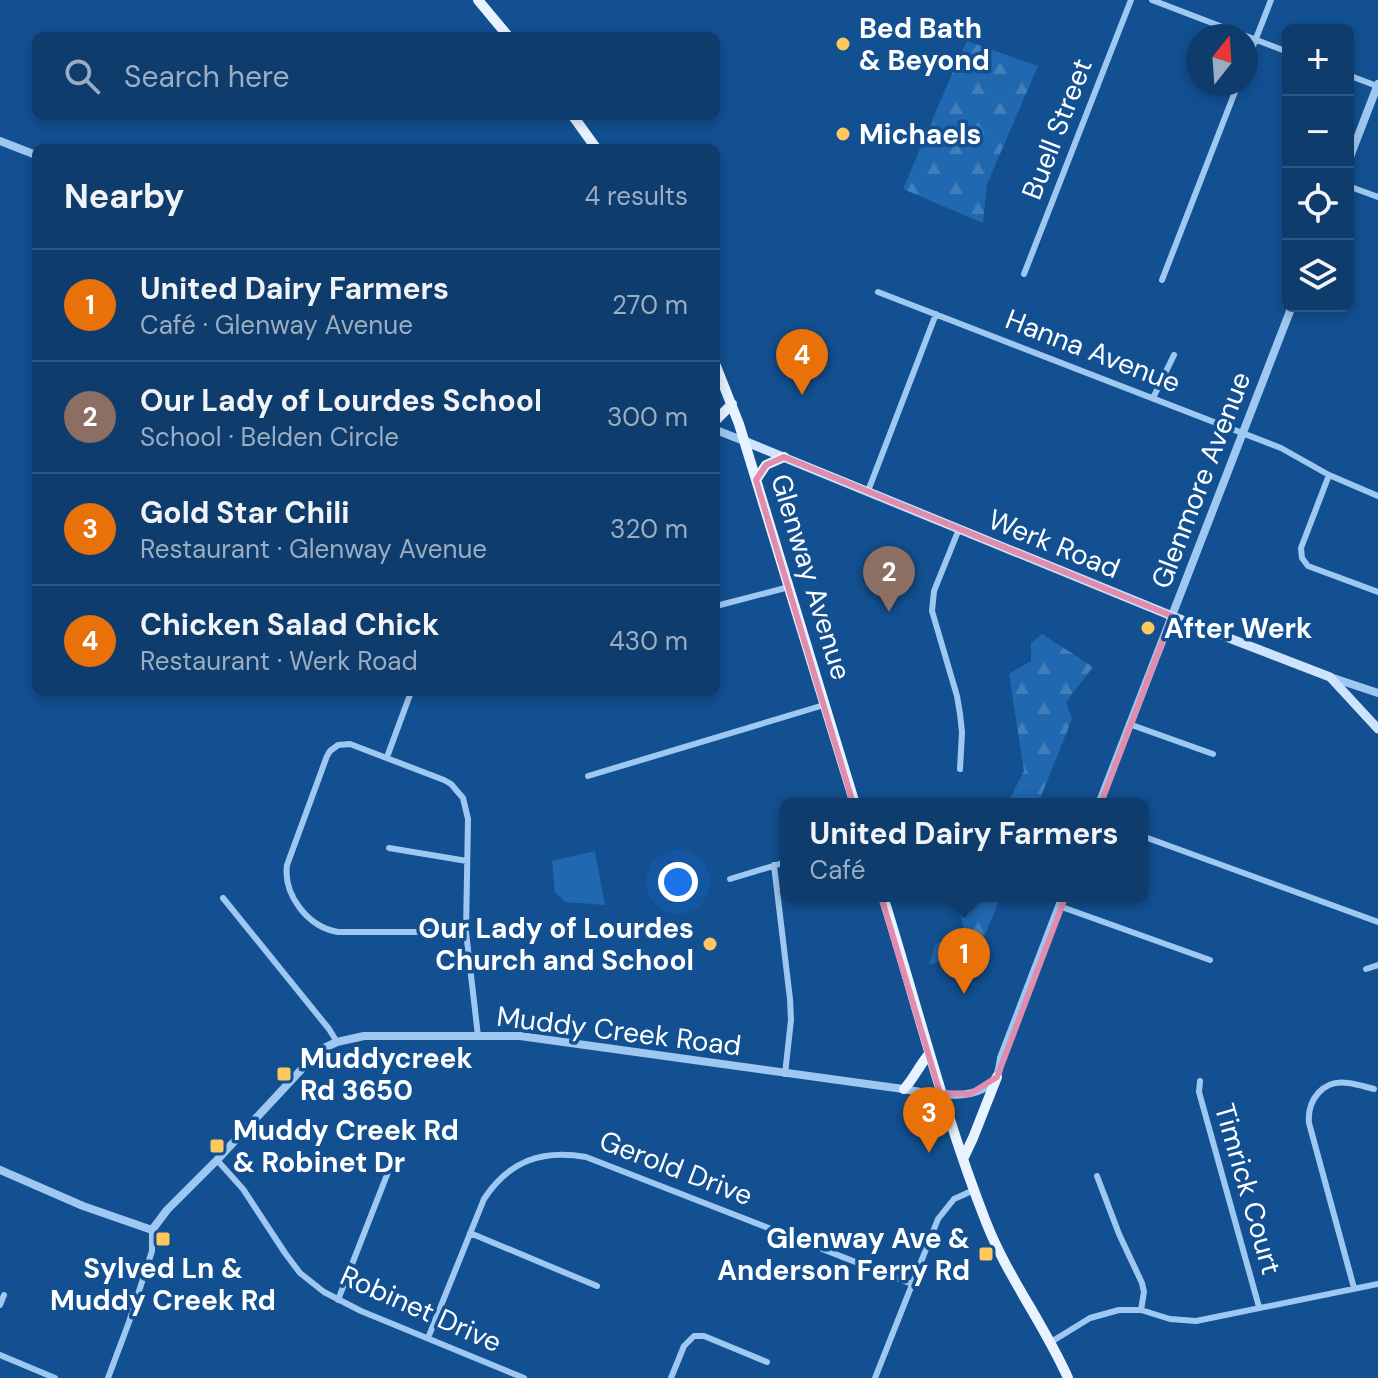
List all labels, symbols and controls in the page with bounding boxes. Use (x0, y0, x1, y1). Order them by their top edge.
place label: Bed Bath & Beyond (859, 10, 990, 79)
north arrow (1186, 24, 1258, 96)
map controls (1282, 24, 1354, 312)
button: + (1282, 24, 1354, 96)
search box (32, 32, 720, 120)
marker: Bed Bath & Beyond (834, 35, 852, 53)
street label: Buell Street (1013, 53, 1101, 205)
icon: search (60, 54, 104, 98)
text: Search here (124, 57, 290, 96)
button: − (1282, 96, 1354, 168)
place label: Michaels (859, 116, 981, 153)
marker: Michaels (834, 125, 852, 143)
button: locate (1282, 168, 1354, 240)
text: Nearby (64, 174, 184, 219)
text: 4 results (584, 179, 688, 213)
button: layers (1282, 240, 1354, 312)
text: United Dairy Farmers (140, 269, 449, 308)
text: 1 (85, 288, 95, 322)
text: 270 m (612, 288, 688, 322)
street label: Hanna Avenue (1000, 301, 1186, 401)
text: Café · Glenway Avenue (140, 308, 413, 342)
pin: 4 (776, 329, 828, 395)
street label: Glenmore Avenue (1143, 366, 1259, 594)
text: Our Lady of Lourdes School (140, 381, 542, 420)
text: 2 (82, 400, 98, 434)
text: 300 m (607, 400, 688, 434)
text: School · Belden Circle (140, 420, 399, 454)
street label: Glenway Avenue (762, 470, 860, 684)
text: Gold Star Chili (140, 493, 350, 532)
street label: Werk Road (983, 501, 1125, 587)
text: 3 (82, 512, 98, 546)
text: 320 m (610, 512, 688, 546)
text: Restaurant · Glenway Avenue (140, 532, 487, 566)
pin: 2 (863, 546, 915, 612)
text: Chicken Salad Chick (140, 605, 439, 644)
place label: After Werk (1164, 610, 1312, 647)
marker: After Werk (1139, 619, 1157, 637)
text: 4 (82, 624, 98, 658)
text: 430 m (609, 624, 688, 658)
text: Restaurant · Werk Road (140, 644, 418, 678)
popup (780, 798, 1148, 902)
text: United Dairy Farmers (810, 814, 1118, 853)
text: Café (810, 853, 865, 887)
your location (658, 862, 698, 902)
place label: Our Lady of Lourdes Church and School (418, 910, 694, 979)
pin: 1 (938, 928, 990, 994)
marker: Our Lady of Lourdes Church and School (701, 935, 719, 953)
street label: Muddy Creek Road (495, 998, 743, 1064)
place label: Muddycreek Rd 3650 (300, 1040, 473, 1109)
marker: Muddycreek Rd 3650 (275, 1065, 293, 1083)
pin: 3 (903, 1087, 955, 1153)
street label: Timrick Court (1206, 1099, 1290, 1279)
place label: Muddy Creek Rd & Robinet Dr (233, 1112, 459, 1181)
street label: Gerold Drive (594, 1122, 758, 1214)
marker: Muddy Creek Rd & Robinet Dr (208, 1137, 226, 1155)
place label: Glenway Ave & Anderson Ferry Rd (717, 1220, 970, 1289)
marker: Sylved Ln & Muddy Creek Rd (154, 1230, 172, 1248)
marker: Glenway Ave & Anderson Ferry Rd (977, 1245, 995, 1263)
place label: Sylved Ln & Muddy Creek Rd (50, 1250, 276, 1319)
street label: Robinet Drive (335, 1257, 507, 1361)

